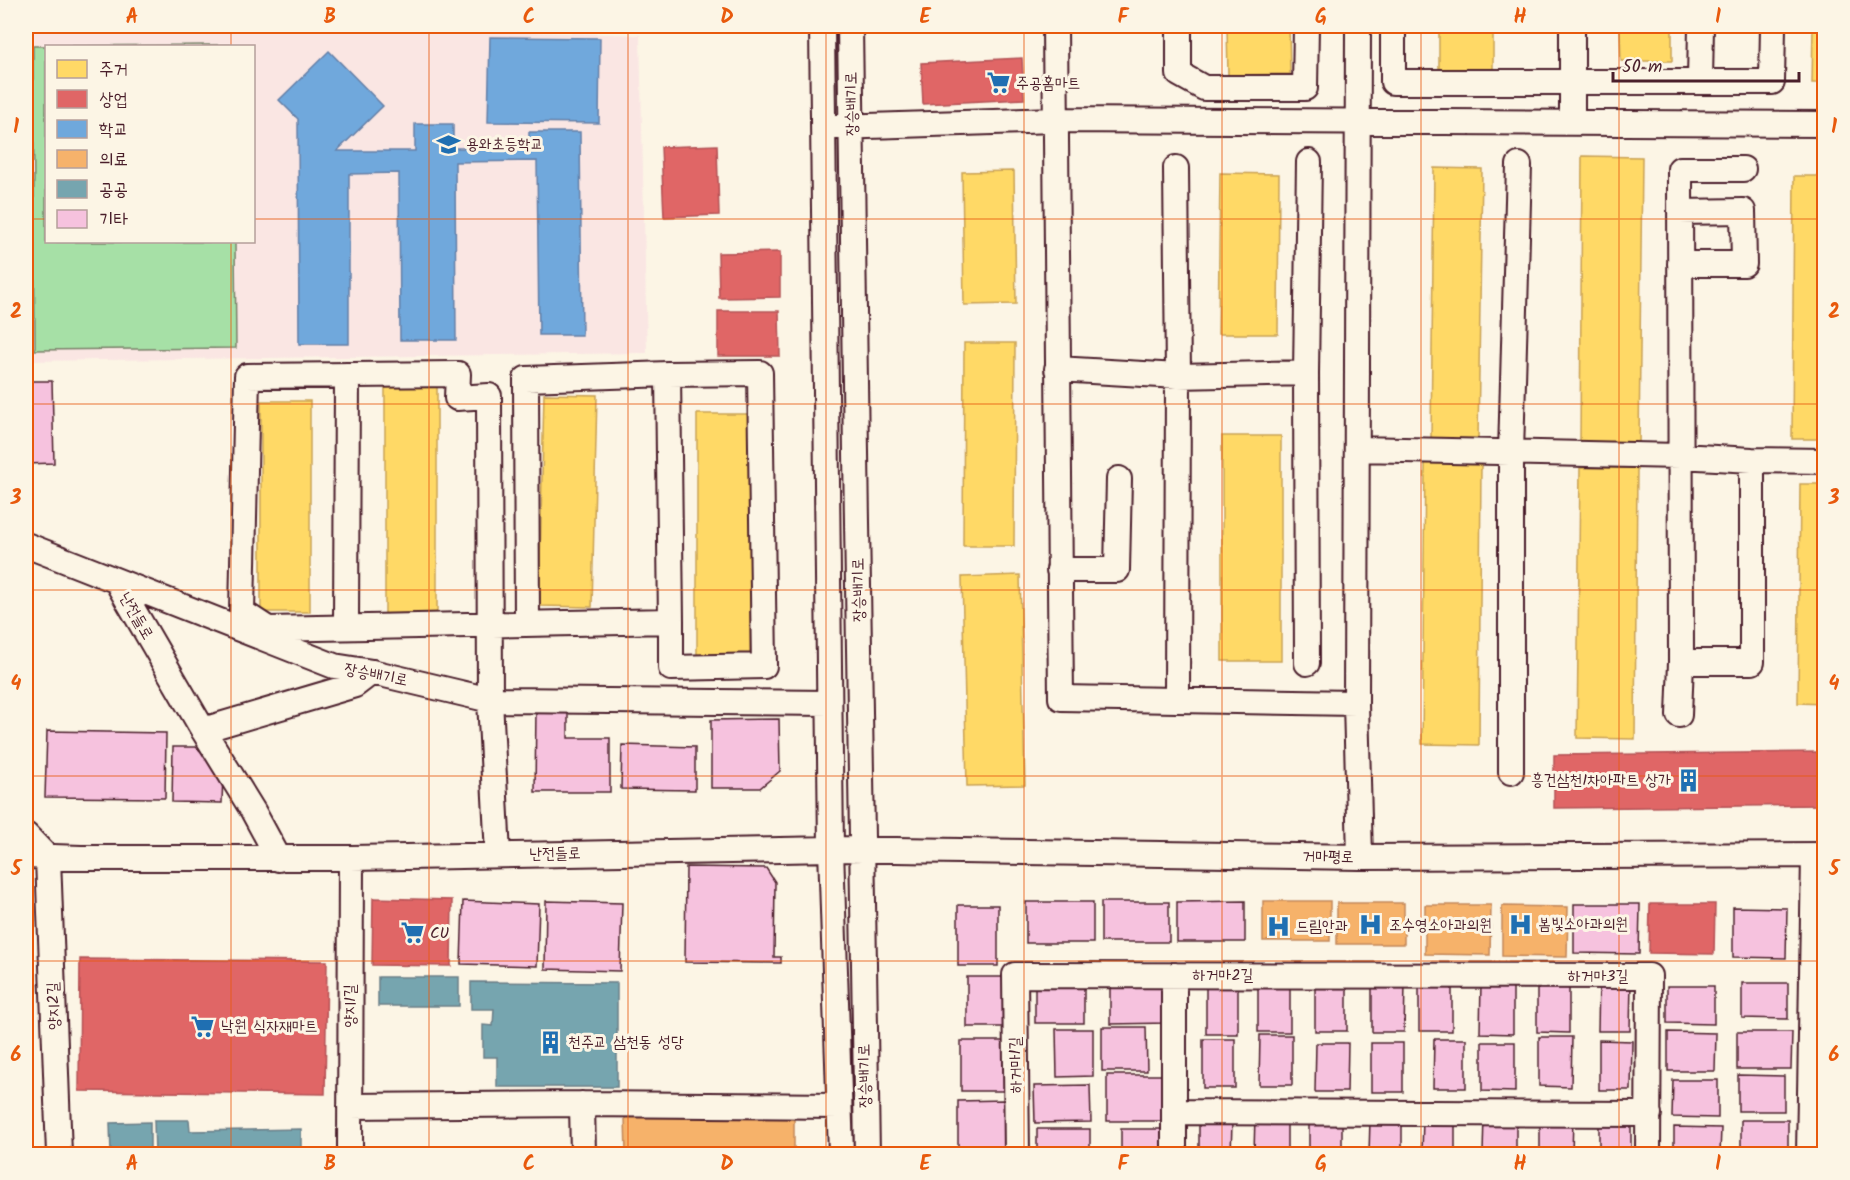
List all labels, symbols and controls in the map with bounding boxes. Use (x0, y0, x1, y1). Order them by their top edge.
text: A (126, 2, 138, 34)
text: B (324, 2, 336, 34)
text: C (523, 2, 535, 34)
text: D (720, 2, 734, 34)
text: E (919, 2, 931, 34)
text: F (1118, 2, 1130, 34)
text: G (1315, 2, 1327, 34)
text: H (1513, 2, 1527, 34)
text: I (1715, 2, 1721, 34)
legend (45, 45, 255, 243)
scale bar (1613, 45, 1799, 83)
text: 50 m (1622, 53, 1662, 82)
text: 주거 (99, 56, 128, 85)
supermarket icon: 주공홈마트 (985, 70, 1011, 96)
place label: 주공홈마트 (1016, 71, 1080, 96)
street label: 장승배기로 (839, 72, 865, 136)
text: 상업 (99, 86, 128, 115)
text: 1 (13, 112, 19, 144)
text: 1 (1831, 112, 1837, 144)
text: 학교 (99, 116, 128, 145)
school or university icon: 용와초등학교 (435, 131, 461, 157)
place label: 용와초등학교 (466, 132, 543, 157)
text: 의료 (99, 146, 128, 175)
text: 공공 (99, 176, 128, 205)
text: 기타 (99, 206, 128, 235)
text: 2 (10, 297, 22, 329)
text: 2 (1828, 297, 1840, 329)
text: 3 (10, 483, 22, 515)
text: 3 (1828, 483, 1840, 515)
street label: 장승배기로 (846, 558, 872, 622)
street label: 난전들로 (112, 587, 160, 645)
street label: 장승배기로 (342, 657, 410, 693)
text: 4 (11, 669, 22, 701)
text: 4 (1829, 669, 1840, 701)
building icon: 흥건삼천1차아파트 상가 (1676, 767, 1702, 793)
place label: 흥건삼천1차아파트 상가 (1531, 768, 1671, 793)
street label: 난전들로 (529, 841, 581, 867)
street label: 거마평로 (1302, 844, 1354, 870)
text: 5 (10, 854, 23, 886)
text: 5 (1828, 854, 1841, 886)
hospital icon: 봄빛소아과의원 (1507, 911, 1533, 937)
hospital icon: 조수영소아과의원 (1358, 912, 1384, 938)
place label: 봄빛소아과의원 (1538, 912, 1628, 937)
hospital icon: 드림안과 (1265, 913, 1291, 939)
place label: 조수영소아과의원 (1389, 913, 1492, 938)
place label: 드림안과 (1296, 914, 1348, 939)
supermarket icon: CU (399, 920, 425, 946)
place label: CU (430, 921, 450, 946)
street label: 하거마2길 (1193, 963, 1254, 988)
street label: 하거마3길 (1568, 964, 1628, 989)
street label: 양지2길 (41, 981, 67, 1030)
street label: 양지1길 (338, 984, 363, 1028)
supermarket icon: 낙원 식자재마트 (190, 1013, 216, 1039)
place label: 낙원 식자재마트 (221, 1014, 318, 1039)
building icon: 천주교 삼천동 성당 (537, 1029, 563, 1055)
place label: 천주교 삼천동 성당 (568, 1030, 684, 1055)
street label: 하거마1길 (1003, 1036, 1029, 1093)
text: 6 (11, 1040, 22, 1072)
text: 6 (1829, 1040, 1840, 1072)
street label: 장승배기로 (852, 1044, 878, 1108)
text: A (126, 1149, 138, 1180)
text: B (324, 1149, 336, 1180)
text: C (523, 1149, 535, 1180)
text: D (720, 1149, 734, 1180)
text: E (919, 1149, 931, 1180)
text: F (1118, 1149, 1130, 1180)
text: G (1315, 1149, 1327, 1180)
text: H (1513, 1149, 1527, 1180)
text: I (1715, 1149, 1721, 1180)

